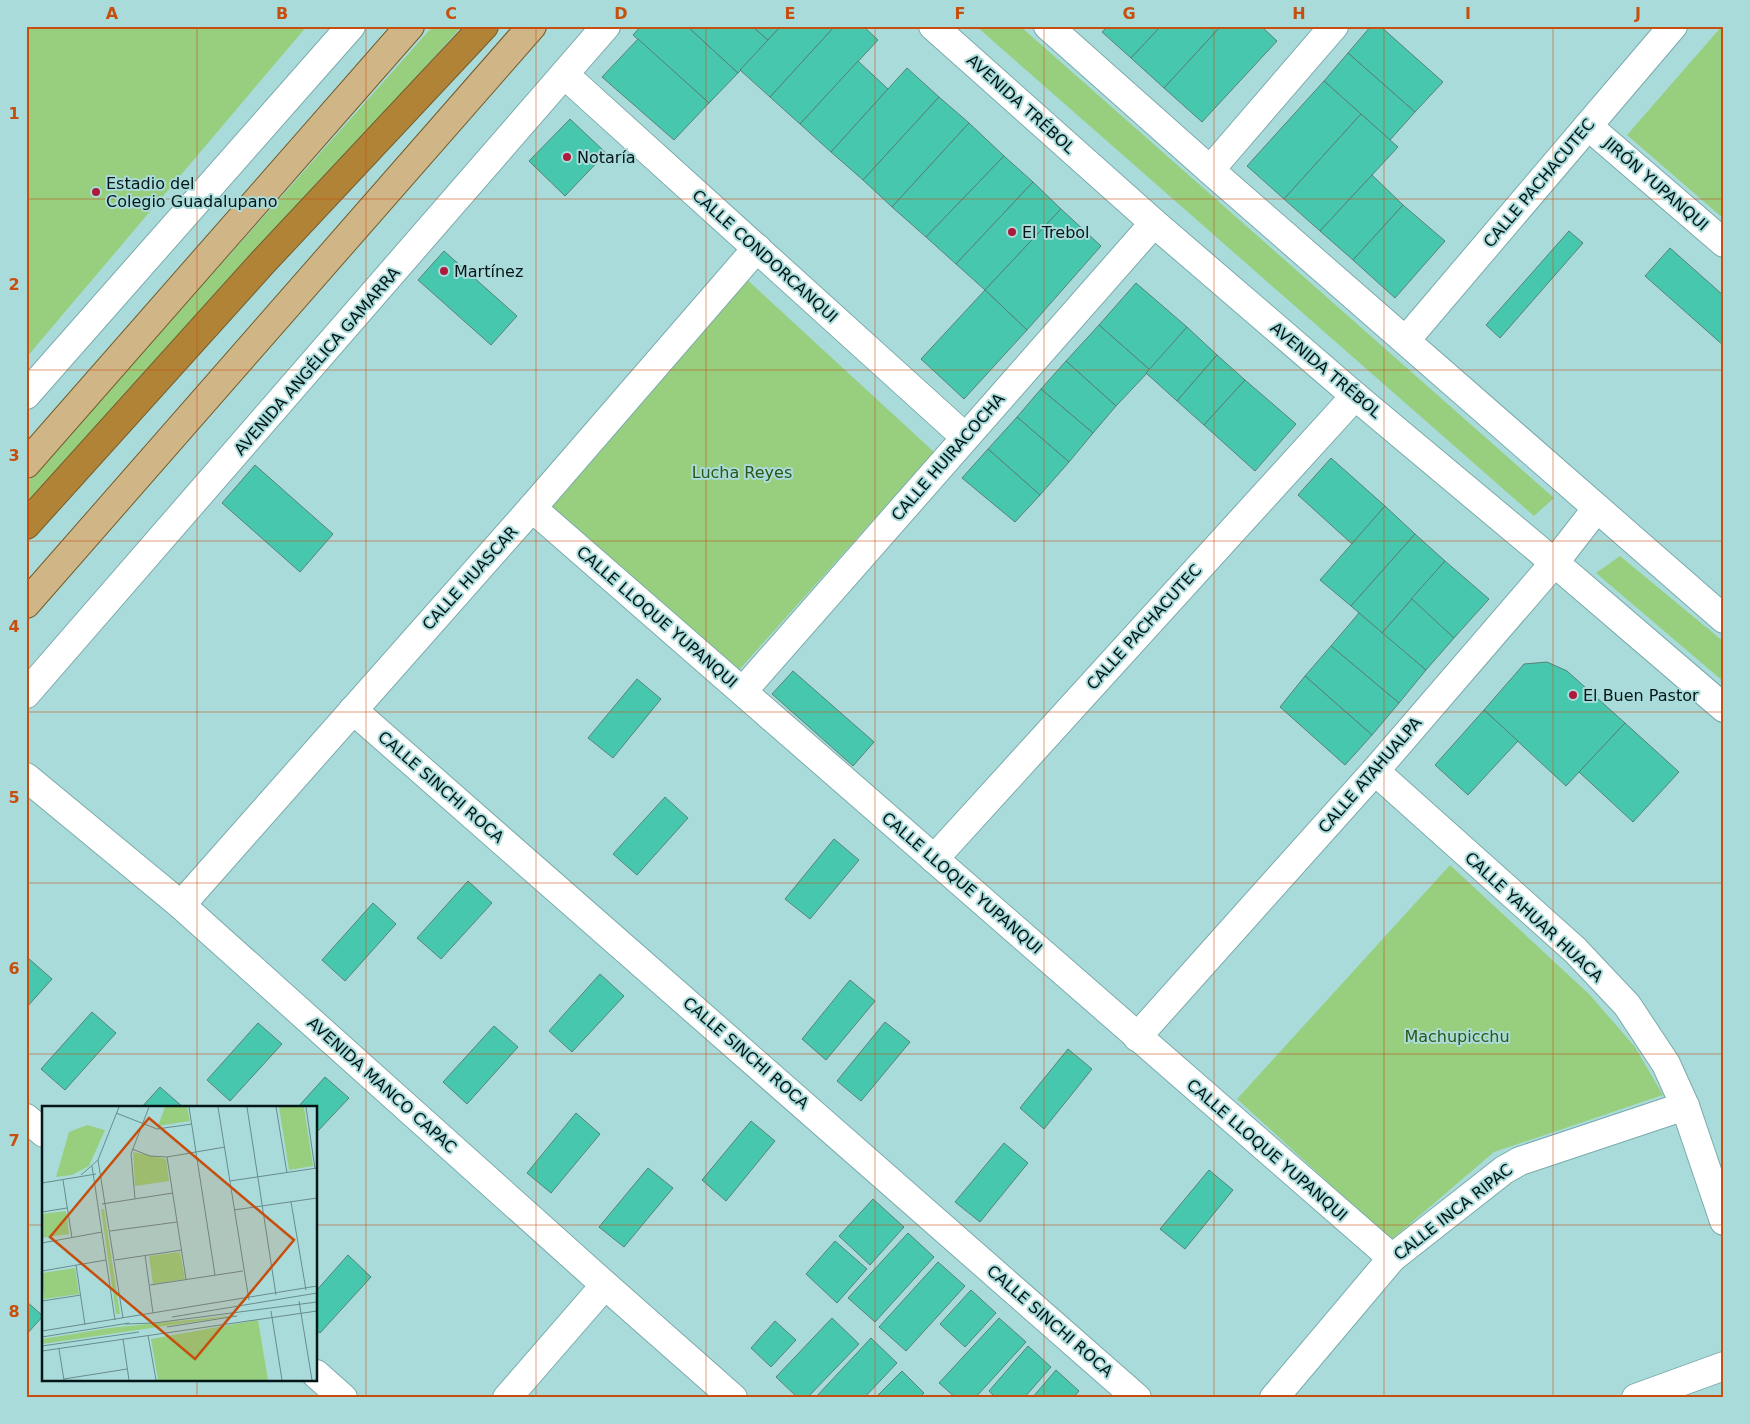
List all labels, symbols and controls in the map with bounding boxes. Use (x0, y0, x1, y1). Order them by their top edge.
text: A (106, 4, 119, 23)
text: B (276, 4, 288, 23)
text: C (445, 4, 457, 23)
text: D (614, 4, 628, 23)
text: E (785, 4, 795, 23)
text: F (955, 4, 965, 23)
text: G (1122, 4, 1136, 23)
text: H (1292, 4, 1306, 23)
text: I (1465, 4, 1471, 23)
text: J (1634, 4, 1641, 23)
street label: AVENIDA TRÉBOL (963, 50, 1079, 158)
text: 1 (8, 104, 20, 123)
street label: CALLE PACHACUTEC (1480, 115, 1598, 251)
street label: JIRÓN YUPANQUI (1599, 133, 1712, 235)
place label: Notaría (577, 148, 636, 167)
marker: Notaría (561, 151, 573, 163)
place label: Estadio del Colegio Guadalupano (106, 174, 278, 211)
marker: Estadio del Colegio Guadalupano (90, 186, 102, 198)
street label: CALLE CONDORCANQUI (688, 186, 842, 326)
place label: El Trebol (1022, 223, 1090, 242)
marker: El Trebol (1006, 226, 1018, 238)
place label: Martínez (454, 262, 523, 281)
street label: AVENIDA ANGÉLICA GAMARRA (230, 263, 404, 459)
marker: Martínez (438, 265, 450, 277)
text: 2 (8, 275, 20, 294)
street label: AVENIDA TRÉBOL (1267, 318, 1385, 422)
street label: CALLE HUIRACOCHA (887, 389, 1009, 525)
text: 3 (8, 446, 20, 465)
park label: Lucha Reyes (692, 463, 792, 482)
street label: CALLE HUASCAR (418, 522, 522, 634)
street label: CALLE LLOQUE YUPANQUI (573, 542, 741, 692)
street label: CALLE PACHACUTEC (1083, 560, 1205, 694)
text: 4 (8, 617, 20, 636)
place label: El Buen Pastor (1583, 686, 1699, 705)
marker: El Buen Pastor (1567, 689, 1579, 701)
street label: CALLE ATAHUALPA (1314, 713, 1426, 837)
street label: CALLE SINCHI ROCA (374, 727, 508, 847)
text: 5 (8, 788, 20, 807)
street label: CALLE LLOQUE YUPANQUI (878, 808, 1046, 958)
street label: CALLE YAHUAR HUACA (1461, 848, 1607, 986)
text: 6 (8, 959, 20, 978)
street label: CALLE SINCHI ROCA (679, 993, 813, 1113)
street label: AVENIDA MANCO CAPAC (304, 1013, 460, 1157)
park label: Machupicchu (1404, 1027, 1510, 1046)
street label: CALLE LLOQUE YUPANQUI (1183, 1075, 1351, 1225)
inset map (42, 1106, 318, 1382)
text: 7 (8, 1131, 20, 1150)
street label: CALLE INCA RIPAC (1390, 1160, 1516, 1264)
street label: CALLE SINCHI ROCA (983, 1261, 1117, 1381)
text: 8 (8, 1302, 20, 1321)

